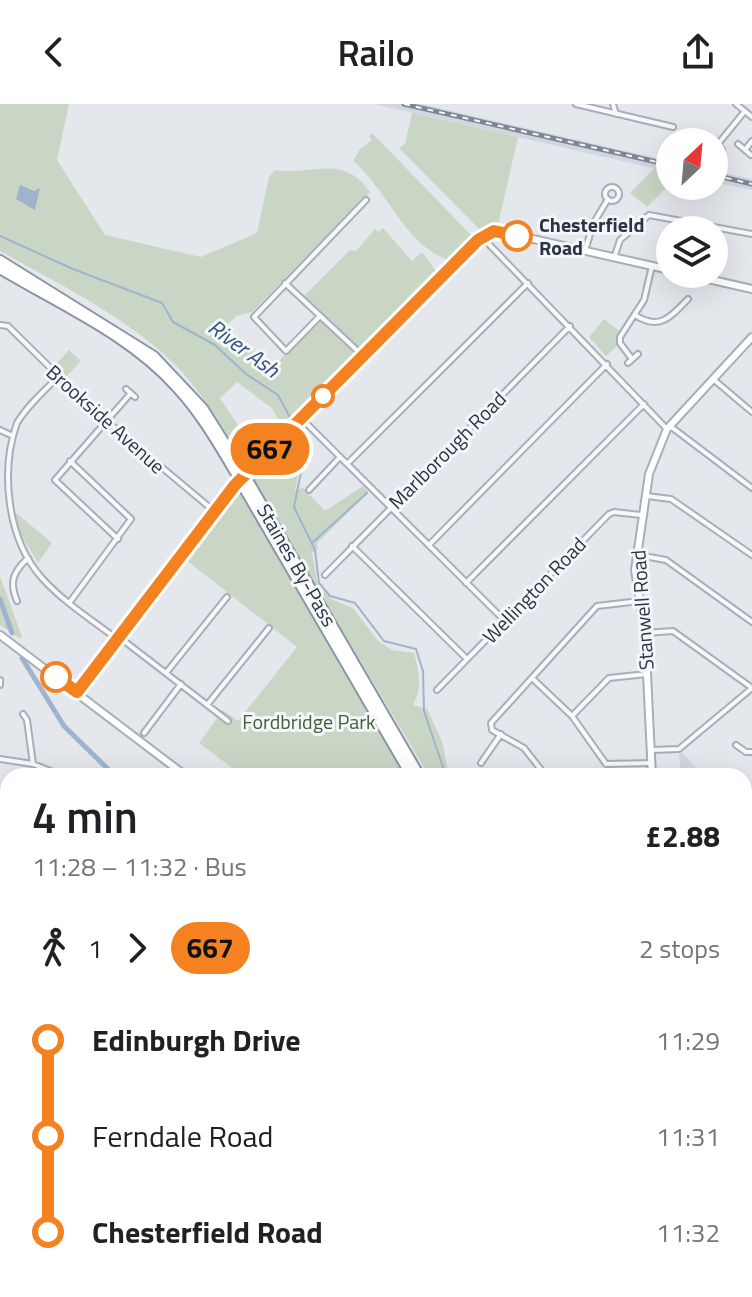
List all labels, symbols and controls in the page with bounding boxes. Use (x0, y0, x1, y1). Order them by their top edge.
text: Railo (337, 25, 415, 80)
icon: back (32, 30, 76, 74)
icon: share (676, 30, 720, 74)
north arrow (656, 128, 728, 200)
map controls (656, 128, 728, 288)
place label: Chesterfield Road (539, 209, 644, 263)
button: layers (656, 216, 728, 288)
marker: Chesterfield Road (502, 221, 532, 251)
water label: River Ash (201, 310, 288, 386)
street label: Brookside Avenue (39, 357, 173, 481)
street label: Marlborough Road (381, 384, 513, 516)
unlabelled marker (312, 385, 334, 407)
line badge: 667 (224, 423, 316, 475)
text: 667 (246, 427, 294, 470)
street label: Staines By-Pass (249, 498, 345, 632)
street label: Wellington Road (475, 530, 593, 650)
street label: Stanwell Road (622, 549, 662, 671)
unlabelled marker (41, 662, 71, 692)
park label: Fordbridge Park (242, 706, 376, 737)
text: 4 min (32, 783, 138, 850)
text: £2.88 (645, 813, 720, 859)
text: 11:28 – 11:32 · Bus (32, 847, 247, 886)
icon: walk (32, 926, 76, 970)
icon: forward (115, 926, 159, 970)
text: 667 (187, 926, 234, 969)
text: 1 (88, 929, 103, 968)
text: 2 stops (639, 929, 720, 968)
text: Edinburgh Drive (92, 1017, 301, 1063)
text: 11:29 (656, 1021, 720, 1060)
text: Ferndale Road (92, 1113, 273, 1159)
text: 11:31 (656, 1117, 720, 1156)
text: Chesterfield Road (92, 1209, 323, 1255)
text: 11:32 (656, 1213, 720, 1252)

